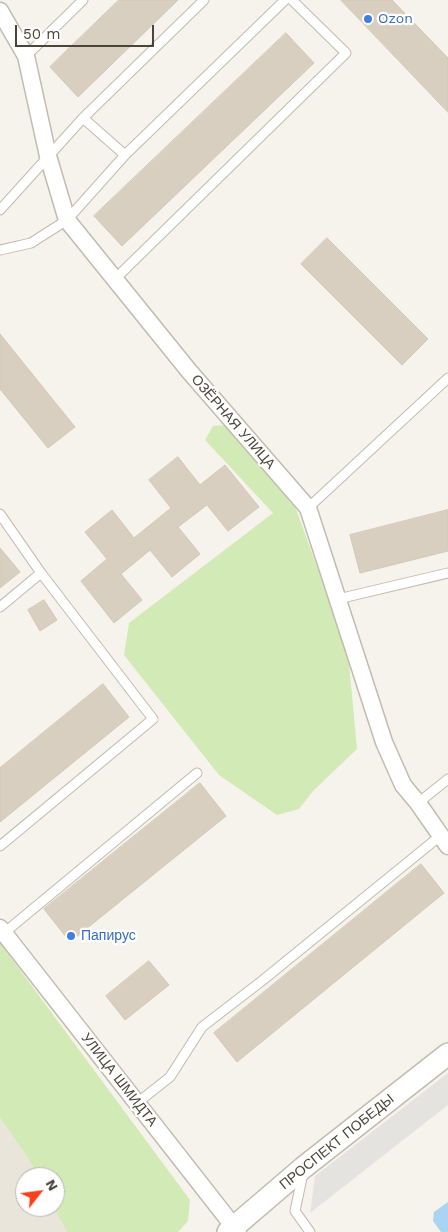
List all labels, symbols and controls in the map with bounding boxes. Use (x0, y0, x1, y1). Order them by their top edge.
place label: Ozon (378, 11, 413, 27)
marker: Ozon (362, 13, 374, 25)
scale bar (18, 15, 156, 47)
text: 50 m (23, 25, 60, 43)
street label: ОЗЁРНАЯ УЛИЦА (187, 371, 279, 473)
place label: Папирус (81, 928, 136, 944)
marker: Папирус (65, 930, 77, 942)
street label: УЛИЦА ШМИДТА (77, 1030, 161, 1130)
street label: ПРОСПЕКТ ПОБЕДЫ (276, 1091, 398, 1193)
north arrow (15, 1167, 65, 1217)
text: N (43, 1177, 62, 1193)

